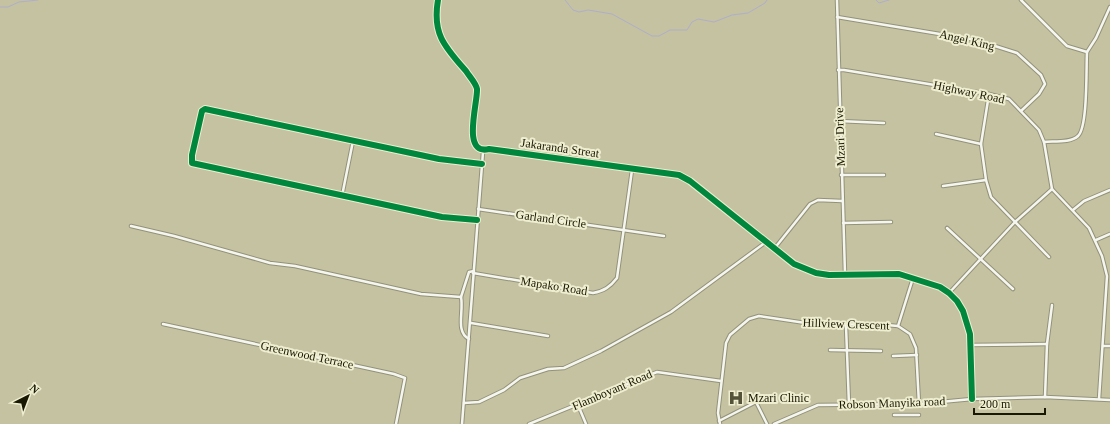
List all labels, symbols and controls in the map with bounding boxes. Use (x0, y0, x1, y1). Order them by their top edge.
street label: Angel King (938, 27, 996, 53)
street label: Highway Road (932, 78, 1006, 106)
street label: Mzari Drive (832, 107, 848, 167)
street label: Jakaranda Streat (520, 136, 601, 161)
street label: Garland Circle (515, 207, 587, 231)
street label: Mapako Road (519, 274, 589, 298)
street label: Hillview Crescent (802, 315, 890, 333)
street label: Greenwood Terrace (259, 338, 355, 372)
street label: Flamboyant Road (570, 367, 654, 413)
north arrow (8, 376, 48, 416)
text: N (28, 381, 42, 396)
hospital icon: Mzari Clinic (727, 389, 745, 407)
scale bar (974, 390, 1045, 416)
place label: Mzari Clinic (748, 391, 809, 405)
street label: Robson Manyika road (838, 394, 946, 412)
text: 200 m (980, 397, 1011, 411)

